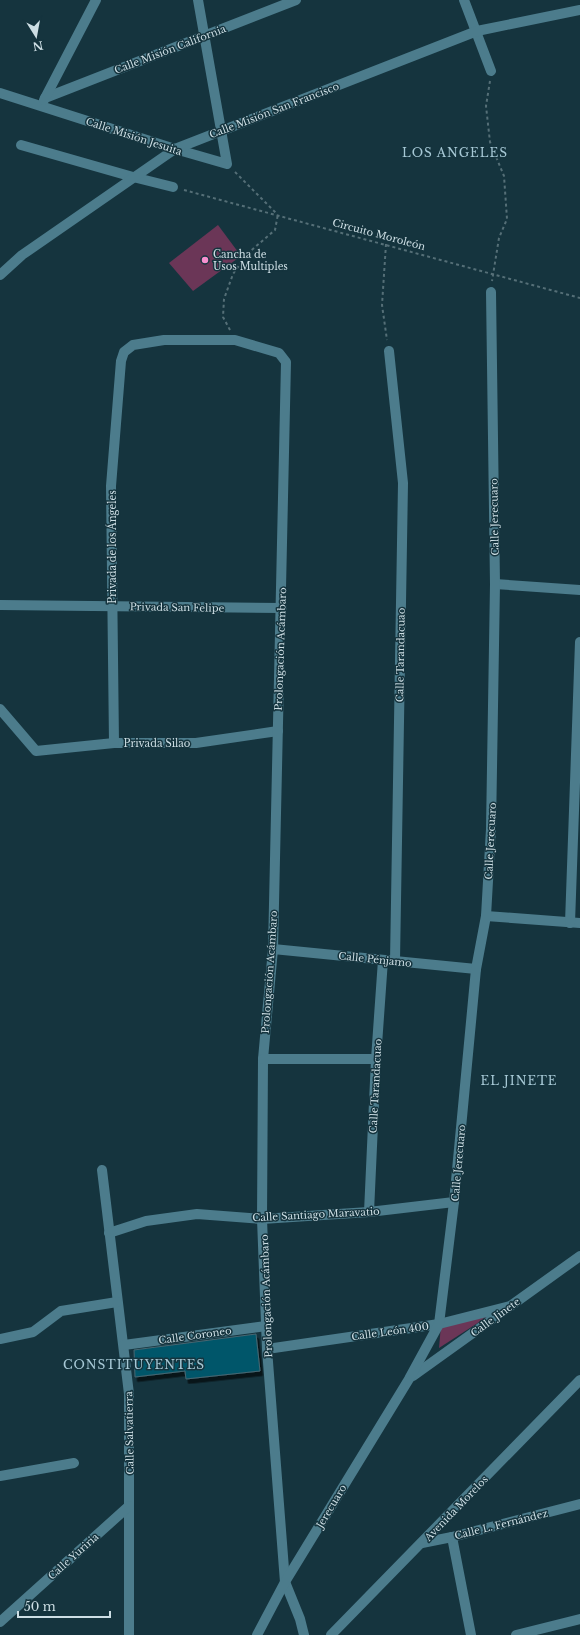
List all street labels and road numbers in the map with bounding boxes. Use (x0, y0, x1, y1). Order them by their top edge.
street label: Calle Misión California (112, 22, 228, 77)
street label: Calle Misión San Francisco (207, 80, 341, 141)
street label: Calle Misión Jesuita (84, 115, 184, 158)
street label: Circuito Moroleón (331, 216, 427, 253)
street label: Calle Jerecuaro (487, 478, 502, 556)
street label: Privada de los Ángeles (105, 490, 119, 604)
street label: Prolongación Acámbaro (272, 587, 289, 711)
street label: Privada San Felipe (130, 600, 225, 615)
street label: Calle Tarandacuao (393, 607, 408, 702)
street label: Privada Silao (124, 737, 191, 750)
street label: Calle Jerecuaro (482, 802, 499, 880)
street label: Prolongación Acámbaro (259, 910, 280, 1034)
street label: Calle Pénjamo (338, 949, 413, 970)
street label: Calle Tarandacuao (367, 1038, 384, 1134)
street label: Calle Jerecuaro (449, 1124, 468, 1202)
street label: Calle Santiago Maravatio (252, 1205, 380, 1224)
street label: Prolongación Acámbaro (258, 1234, 275, 1358)
street label: Calle Jinete (468, 1295, 523, 1340)
street label: Calle León 400 (350, 1320, 430, 1343)
street label: Calle Coroneo (158, 1324, 233, 1347)
street label: Calle Salvatierra (122, 1391, 137, 1475)
street label: Avenida Morelos (421, 1473, 491, 1545)
street label: Jerecuaro (312, 1482, 350, 1532)
street label: Calle L. Fernández (453, 1507, 549, 1542)
street label: Calle Yuriria (45, 1530, 102, 1582)

